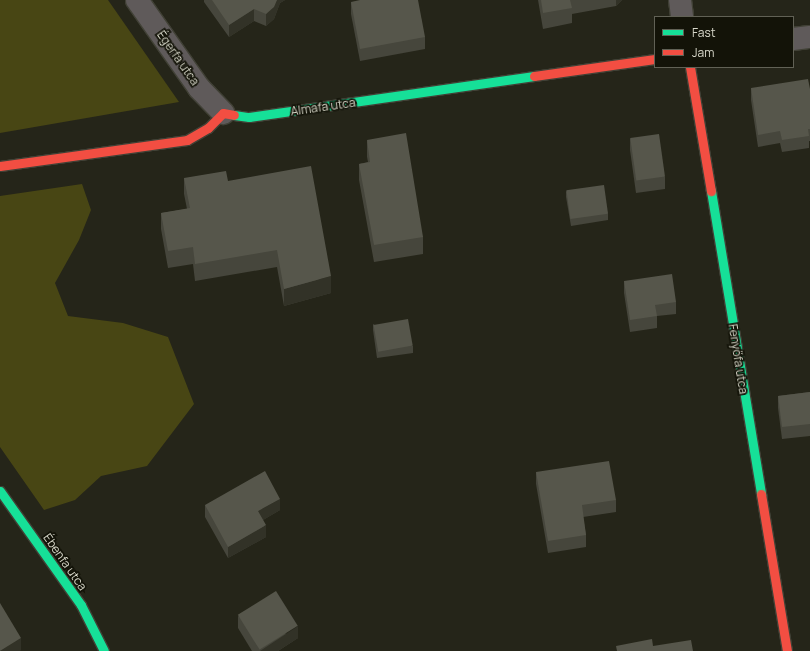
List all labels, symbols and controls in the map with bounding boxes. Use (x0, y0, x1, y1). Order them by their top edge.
legend (654, 16, 794, 68)
text: Fast (692, 24, 716, 41)
street label: Égerfa utca (154, 28, 202, 88)
text: Jam (692, 44, 714, 61)
street label: Almafa utca (290, 95, 356, 119)
street label: Fenyőfa utca (725, 323, 751, 395)
street label: Ébenfa utca (40, 531, 90, 593)

